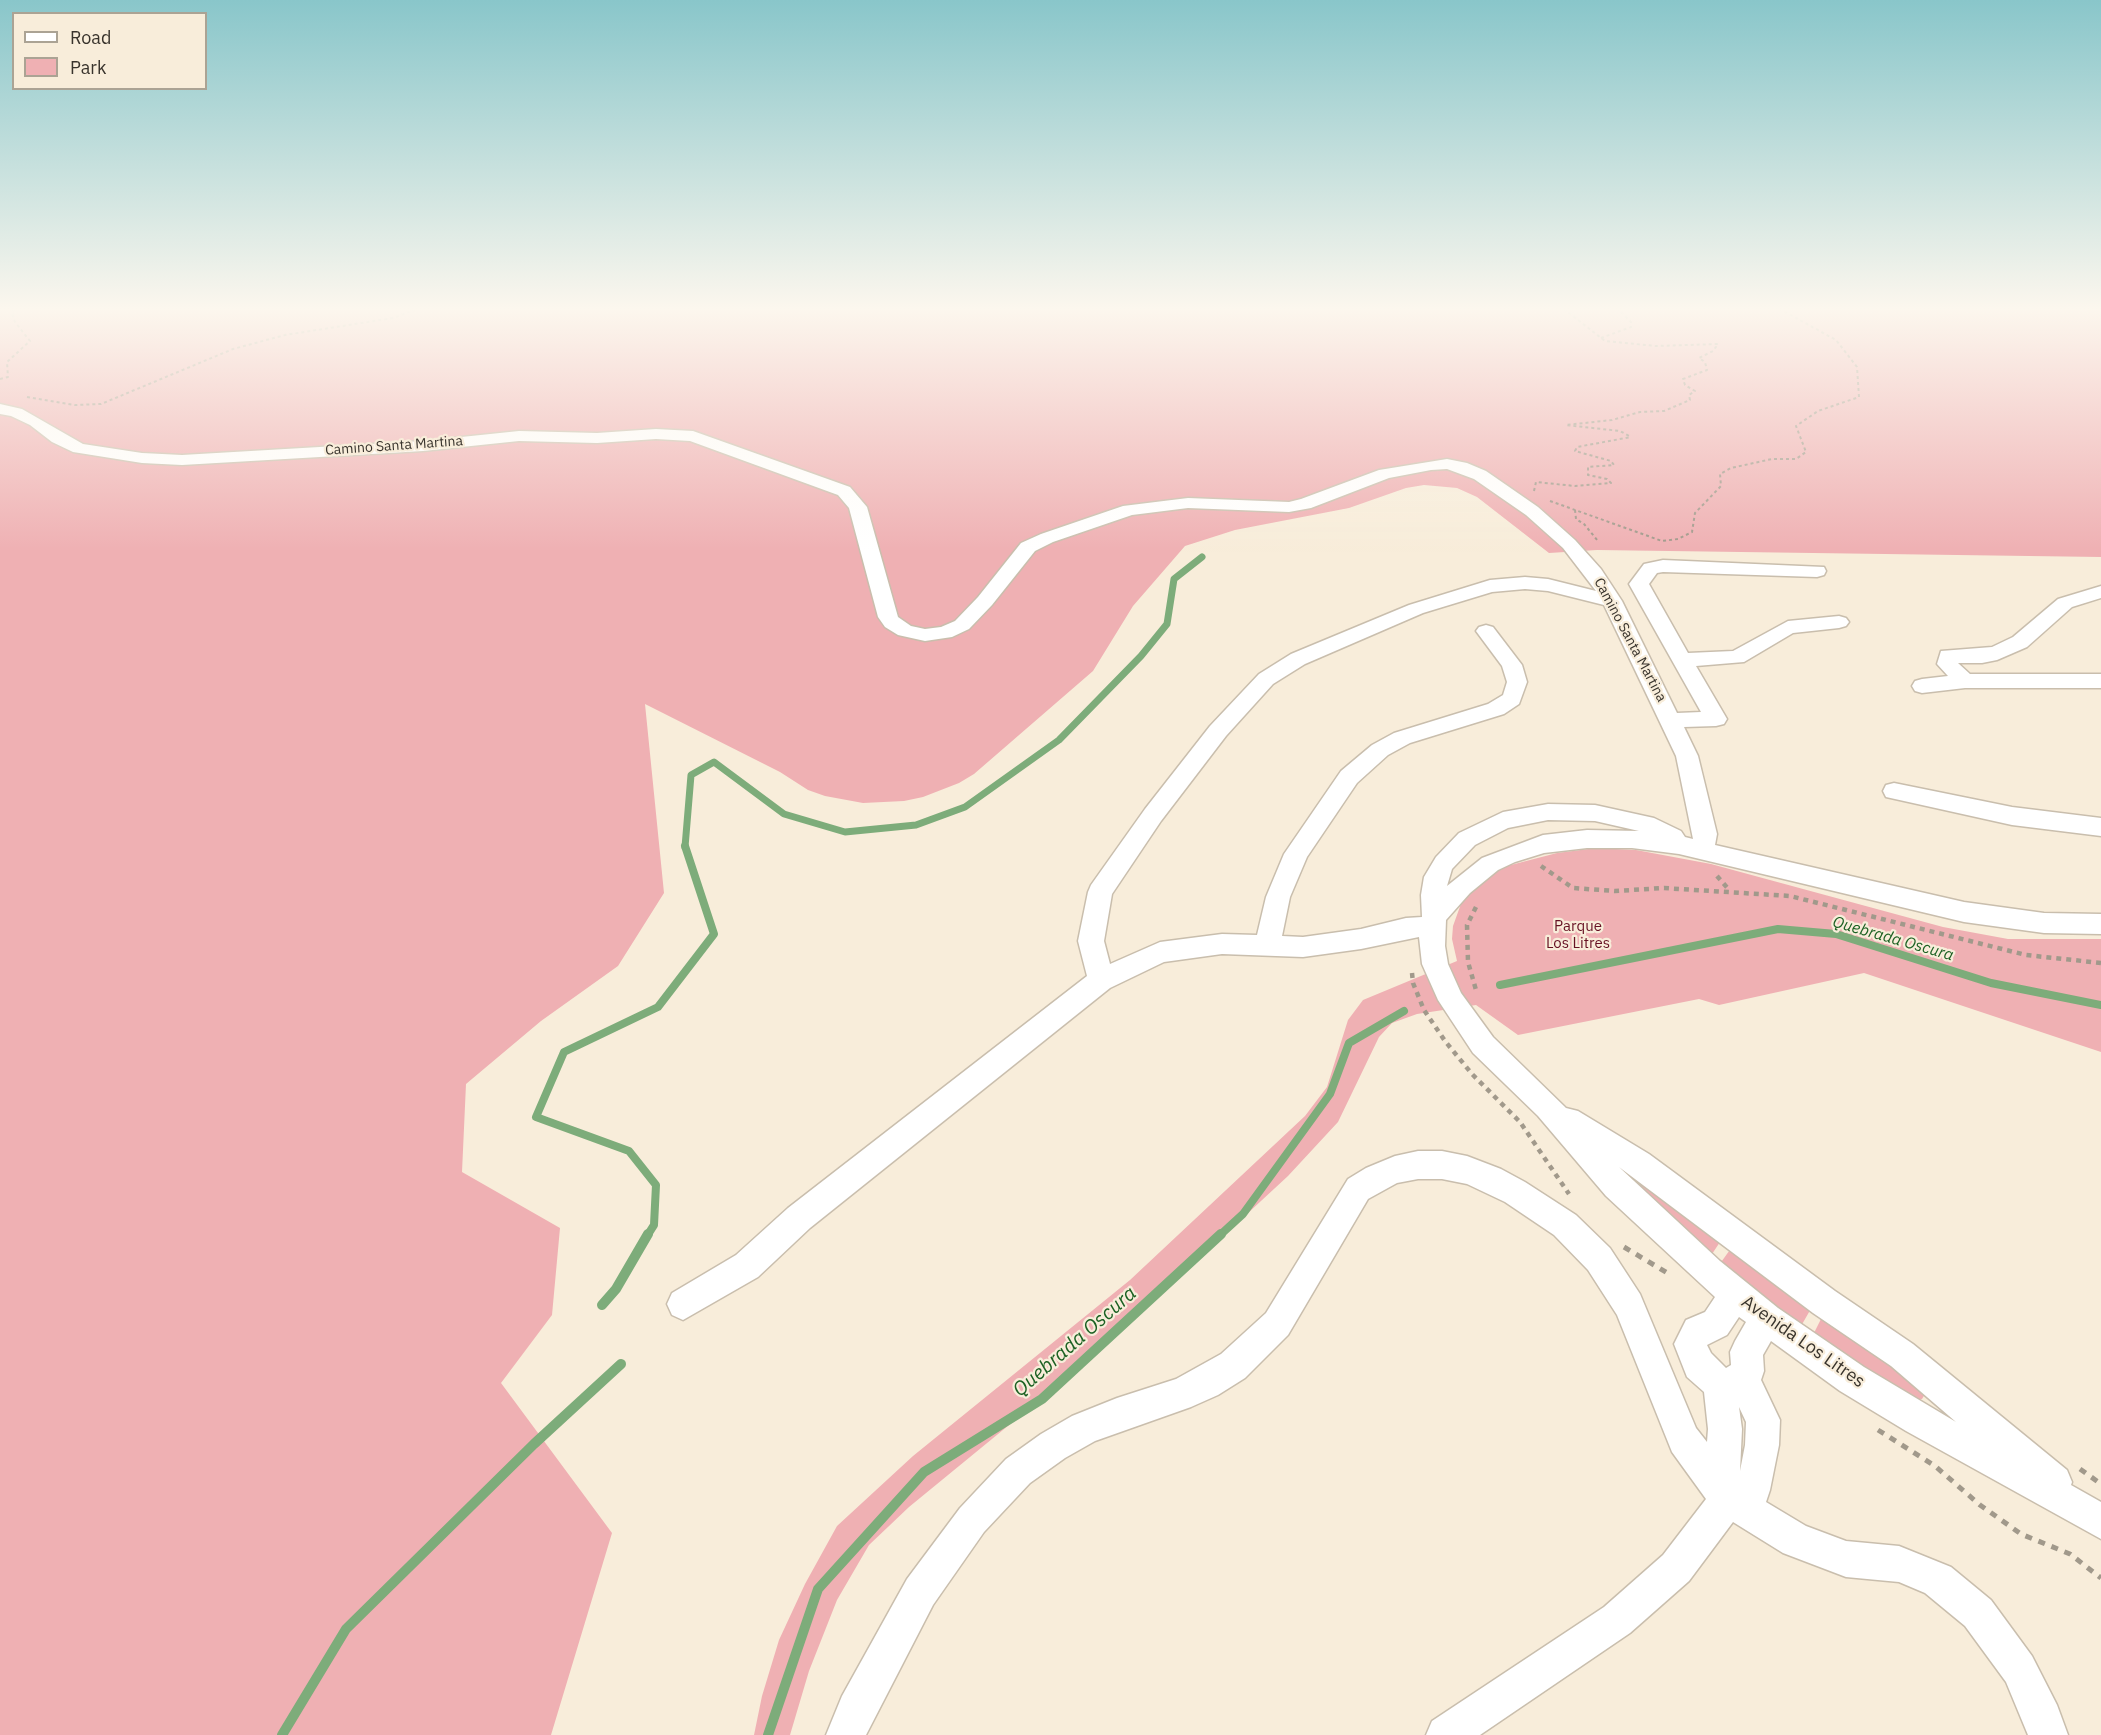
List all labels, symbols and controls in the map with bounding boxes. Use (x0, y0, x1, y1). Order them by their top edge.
legend (12, 12, 207, 90)
text: Road (70, 26, 111, 49)
text: Park (70, 56, 106, 79)
street label: Camino Santa Martina (325, 433, 463, 459)
street label: Camino Santa Martina (1590, 575, 1670, 705)
water label: Quebrada Oscura (1830, 913, 1956, 965)
park label: Parque Los Litres (1546, 918, 1610, 953)
water label: Quebrada Oscura (1008, 1282, 1142, 1402)
street label: Avenida Los Litres (1737, 1291, 1869, 1393)

